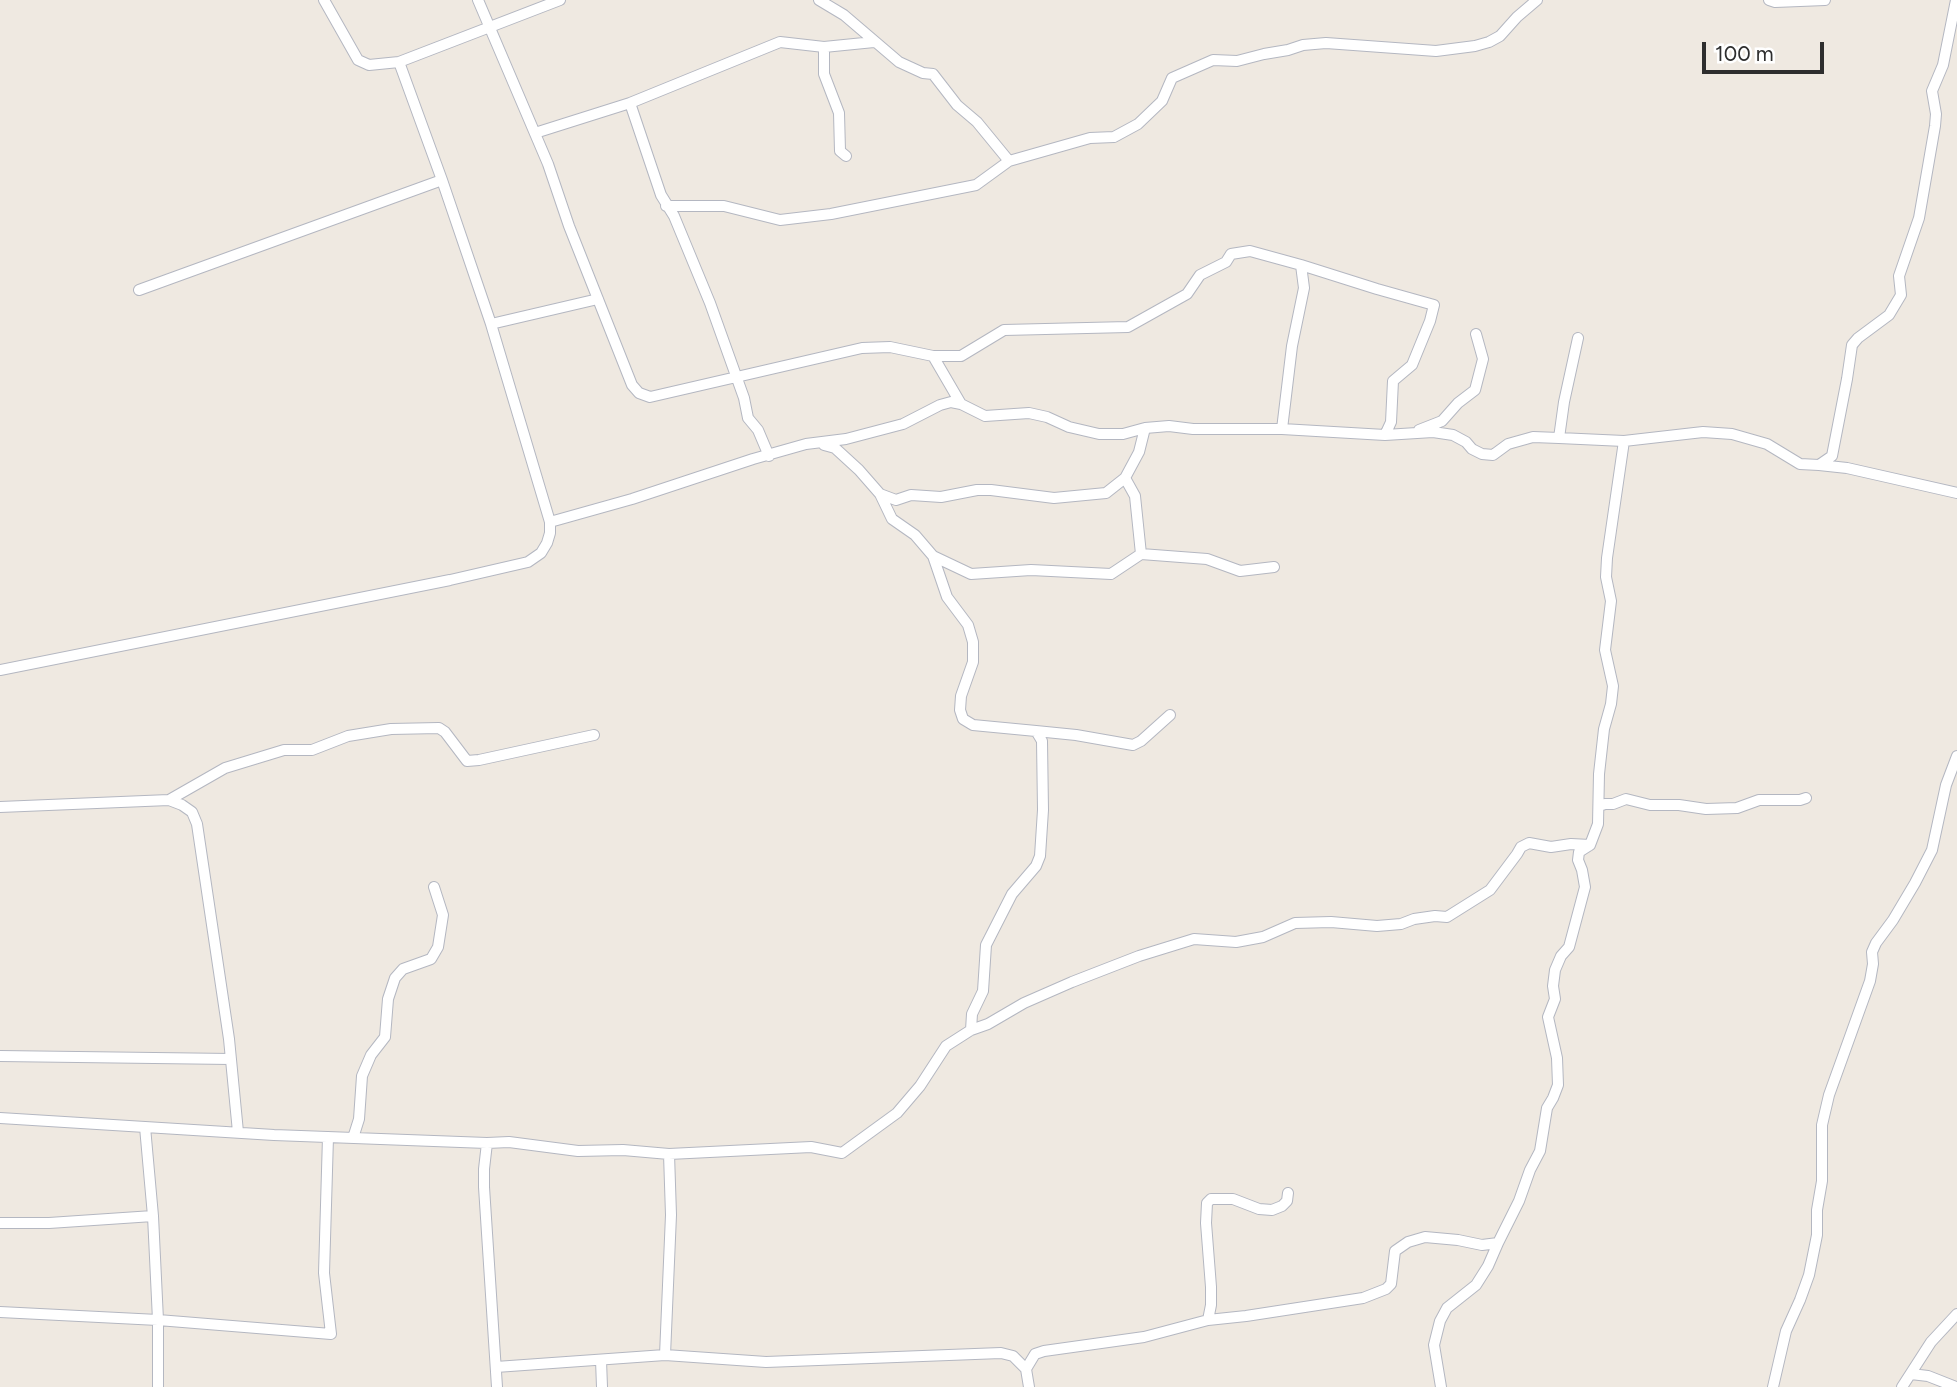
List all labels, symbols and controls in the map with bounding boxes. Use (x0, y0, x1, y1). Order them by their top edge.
scale bar (1705, 28, 1828, 72)
text: 100 m (1715, 41, 1774, 66)

